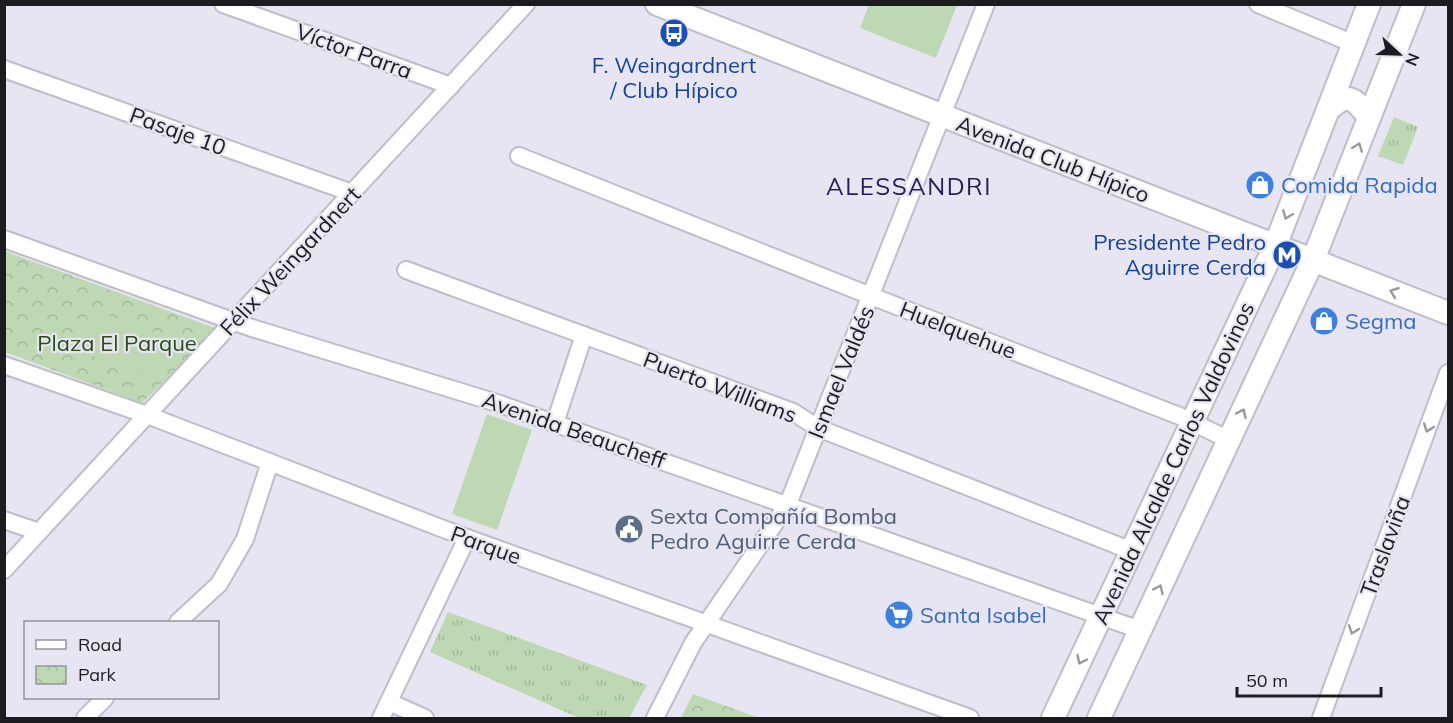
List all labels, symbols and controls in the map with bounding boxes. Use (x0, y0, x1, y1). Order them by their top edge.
street label: Víctor Parra (292, 17, 416, 85)
bus stop icon: F. Weingardnert / Club Hípico (658, 17, 690, 49)
north arrow (1369, 24, 1429, 84)
text: N (1401, 50, 1424, 69)
place label: F. Weingardnert / Club Hípico (592, 51, 757, 104)
street label: Pasaje 10 (126, 101, 230, 161)
street label: Avenida Club Hípico (952, 109, 1154, 209)
one-way arrow (1350, 142, 1363, 153)
shop icon: Comida Rapida (1244, 169, 1276, 201)
district label: ALESSANDRI (826, 171, 992, 201)
place label: Comida Rapida (1281, 171, 1438, 199)
street label: Félix Weingardnert (214, 180, 367, 341)
one-way arrow (1281, 210, 1294, 220)
place label: Presidente Pedro Aguirre Cerda (1093, 228, 1266, 281)
metro station icon: Presidente Pedro Aguirre Cerda (1271, 239, 1303, 271)
one-way arrow (1389, 287, 1400, 299)
street label: Huelquehue (896, 295, 1020, 365)
street label: Avenida Alcalde Carlos Valdovinos (1086, 297, 1260, 629)
street label: Ismael Valdés (802, 302, 880, 442)
shop icon: Segma (1308, 305, 1340, 337)
place label: Segma (1345, 307, 1416, 335)
park label: Plaza El Parque (37, 329, 197, 357)
street label: Puerto Williams (639, 345, 801, 429)
street label: Avenida Beaucheff (478, 385, 670, 475)
one-way arrow (1234, 408, 1246, 419)
one-way arrow (1423, 422, 1436, 432)
street label: Traslaviña (1354, 492, 1416, 600)
place label: Sexta Compañía Bomba Pedro Aguirre Cerda (650, 502, 897, 555)
public building icon: Sexta Compañía Bomba Pedro Aguirre Cerda (613, 513, 645, 545)
street label: Parque (447, 519, 525, 571)
one-way arrow (1152, 585, 1164, 596)
supermarket icon: Santa Isabel (883, 599, 915, 631)
place label: Santa Isabel (920, 601, 1047, 629)
legend (24, 621, 219, 699)
one-way arrow (1348, 624, 1361, 635)
text: Road (78, 633, 122, 656)
one-way arrow (1076, 653, 1088, 664)
scale bar (1237, 660, 1381, 698)
text: Park (78, 663, 117, 686)
text: 50 m (1246, 669, 1288, 692)

